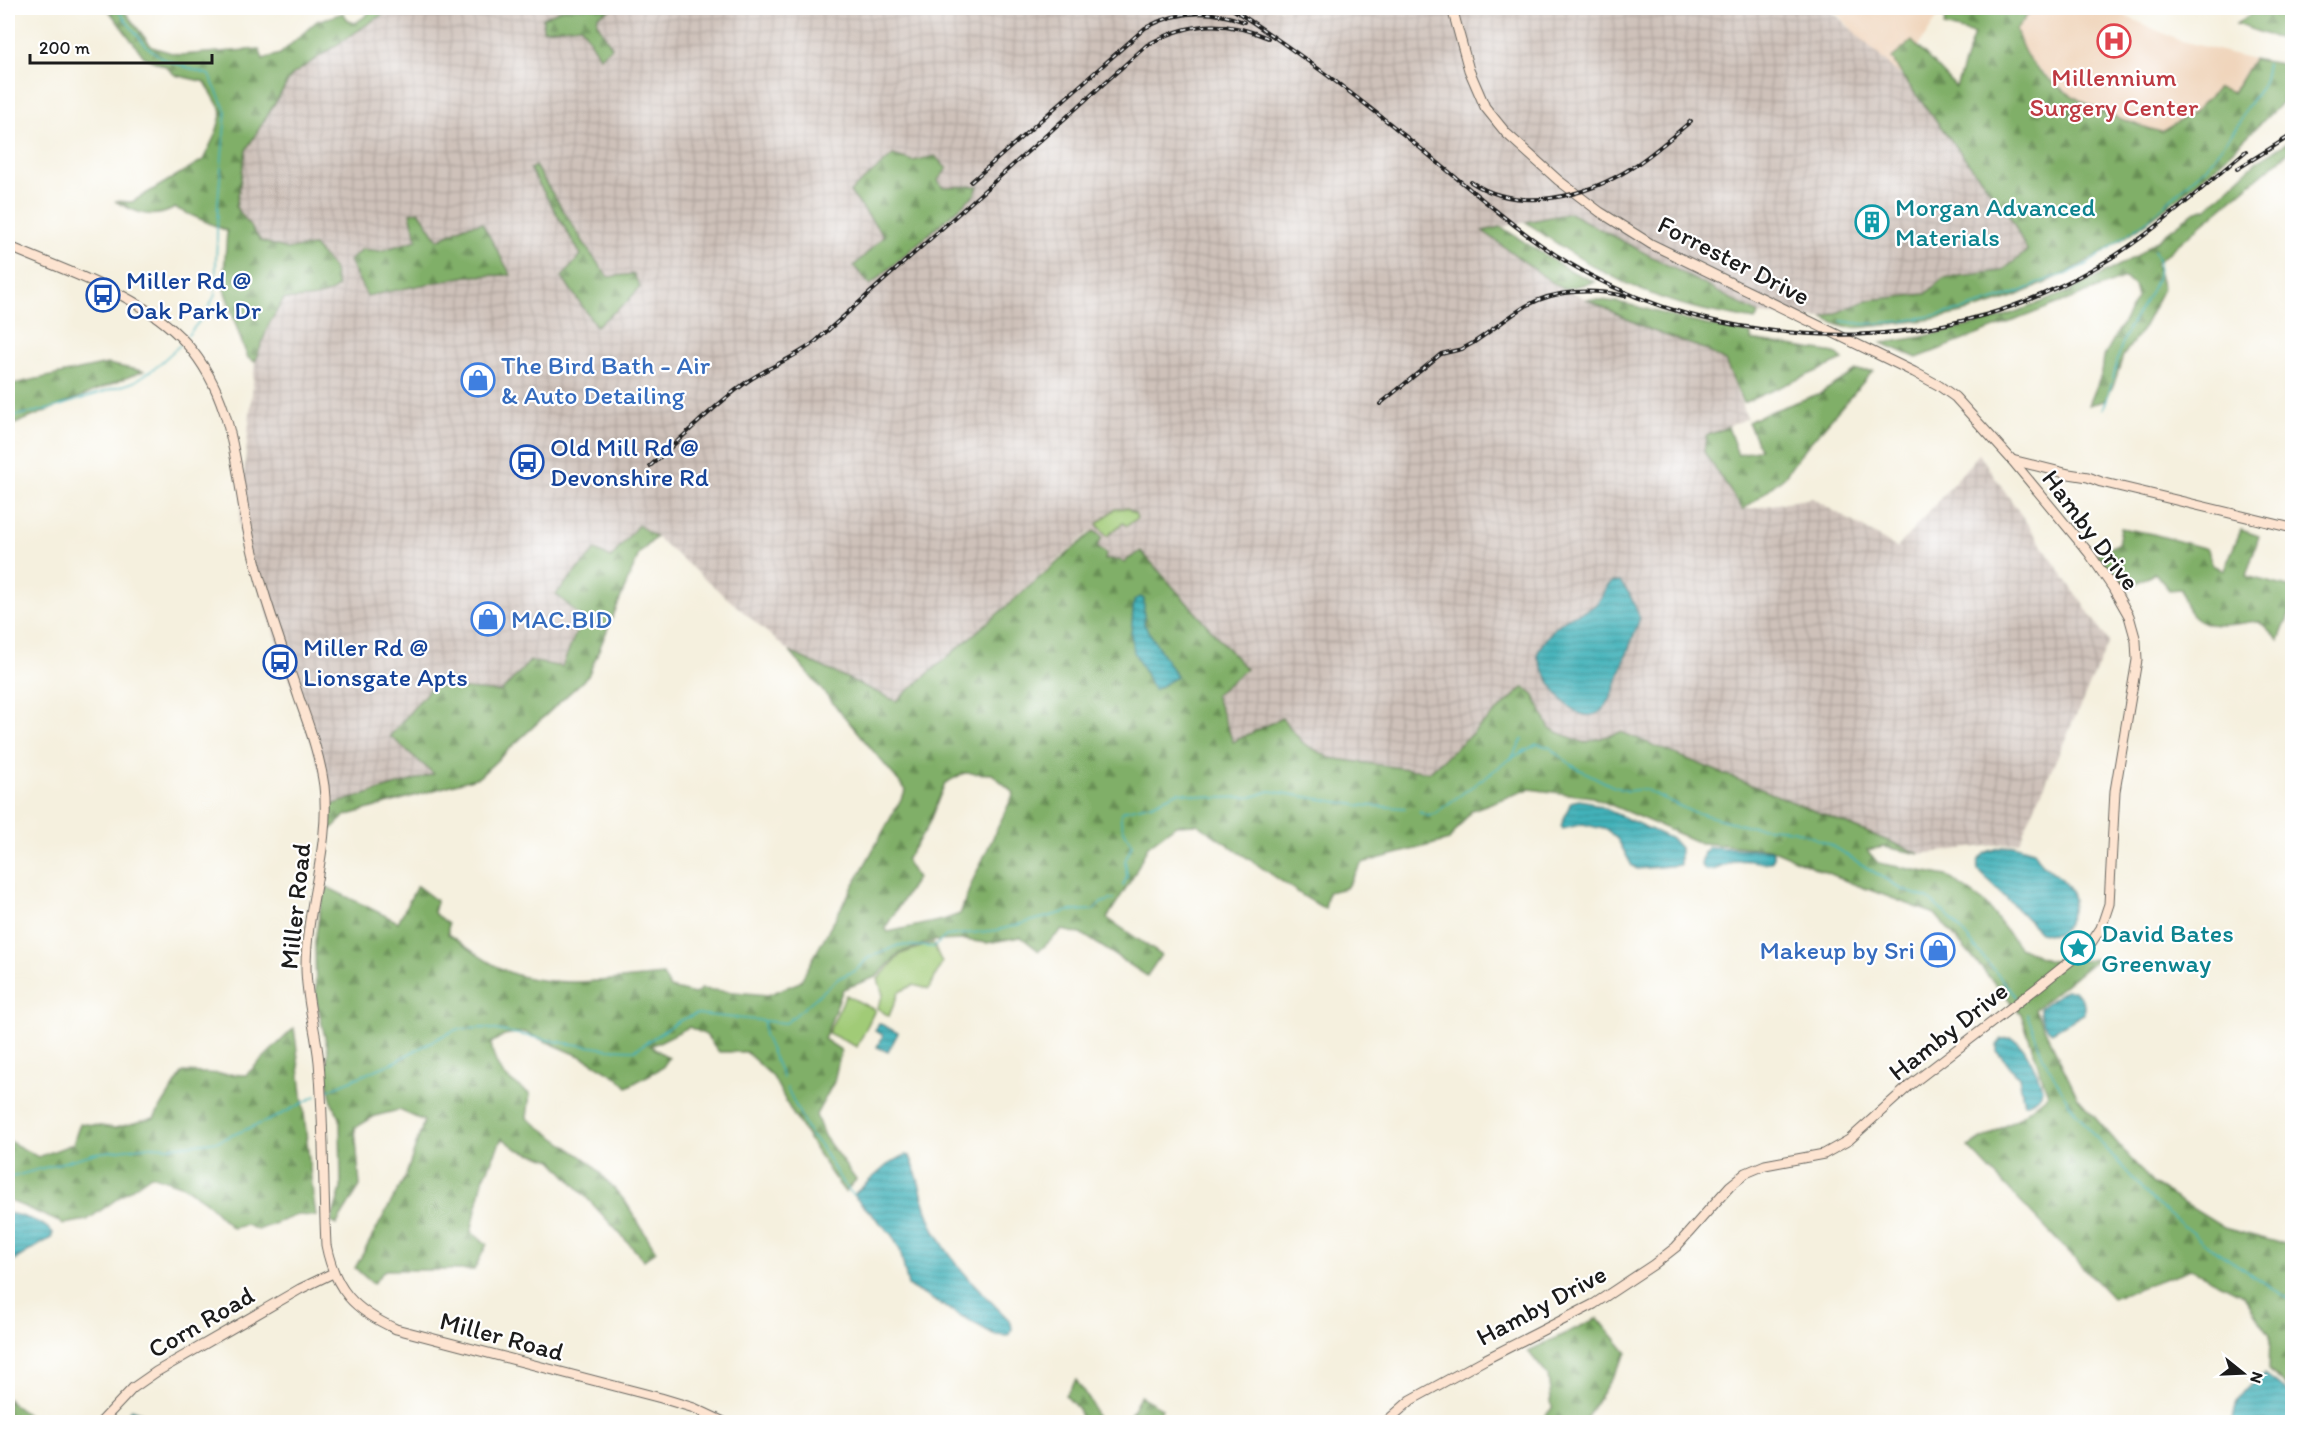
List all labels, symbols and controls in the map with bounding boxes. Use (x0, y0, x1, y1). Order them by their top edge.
hospital icon: Millennium Surgery Center (2096, 23, 2132, 59)
scale bar (30, 27, 212, 65)
text: 200 m (39, 37, 90, 59)
place label: Millennium Surgery Center (2030, 61, 2199, 123)
place label: Morgan Advanced Materials (1895, 191, 2096, 253)
building icon: Morgan Advanced Materials (1854, 204, 1890, 240)
street label: Forrester Drive (1653, 208, 1815, 312)
place label: Miller Rd @ Oak Park Dr (126, 264, 262, 326)
bus stop icon: Miller Rd @ Oak Park Dr (85, 277, 121, 313)
place label: The Bird Bath - Air & Auto Detailing (501, 349, 711, 411)
shop icon: The Bird Bath - Air & Auto Detailing (460, 362, 496, 398)
place label: Old Mill Rd @ Devonshire Rd (550, 431, 709, 493)
bus stop icon: Old Mill Rd @ Devonshire Rd (509, 444, 545, 480)
street label: Hamby Drive (2035, 463, 2147, 597)
shop icon: MAC.BID (470, 601, 506, 637)
place label: MAC.BID (511, 603, 612, 635)
place label: Miller Rd @ Lionsgate Apts (303, 631, 468, 693)
bus stop icon: Miller Rd @ Lionsgate Apts (262, 644, 298, 680)
street label: Miller Road (272, 840, 318, 971)
place label: David Bates Greenway (2101, 917, 2234, 979)
place icon: David Bates Greenway (2060, 930, 2096, 966)
shop icon: Makeup by Sri (1920, 932, 1956, 968)
place label: Makeup by Sri (1759, 934, 1915, 966)
street label: Hamby Drive (1882, 974, 2014, 1088)
street label: Hamby Drive (1470, 1257, 1612, 1353)
street label: Corn Road (142, 1279, 260, 1365)
street label: Miller Road (436, 1304, 568, 1368)
north arrow (2213, 1343, 2273, 1403)
text: N (2246, 1369, 2267, 1386)

